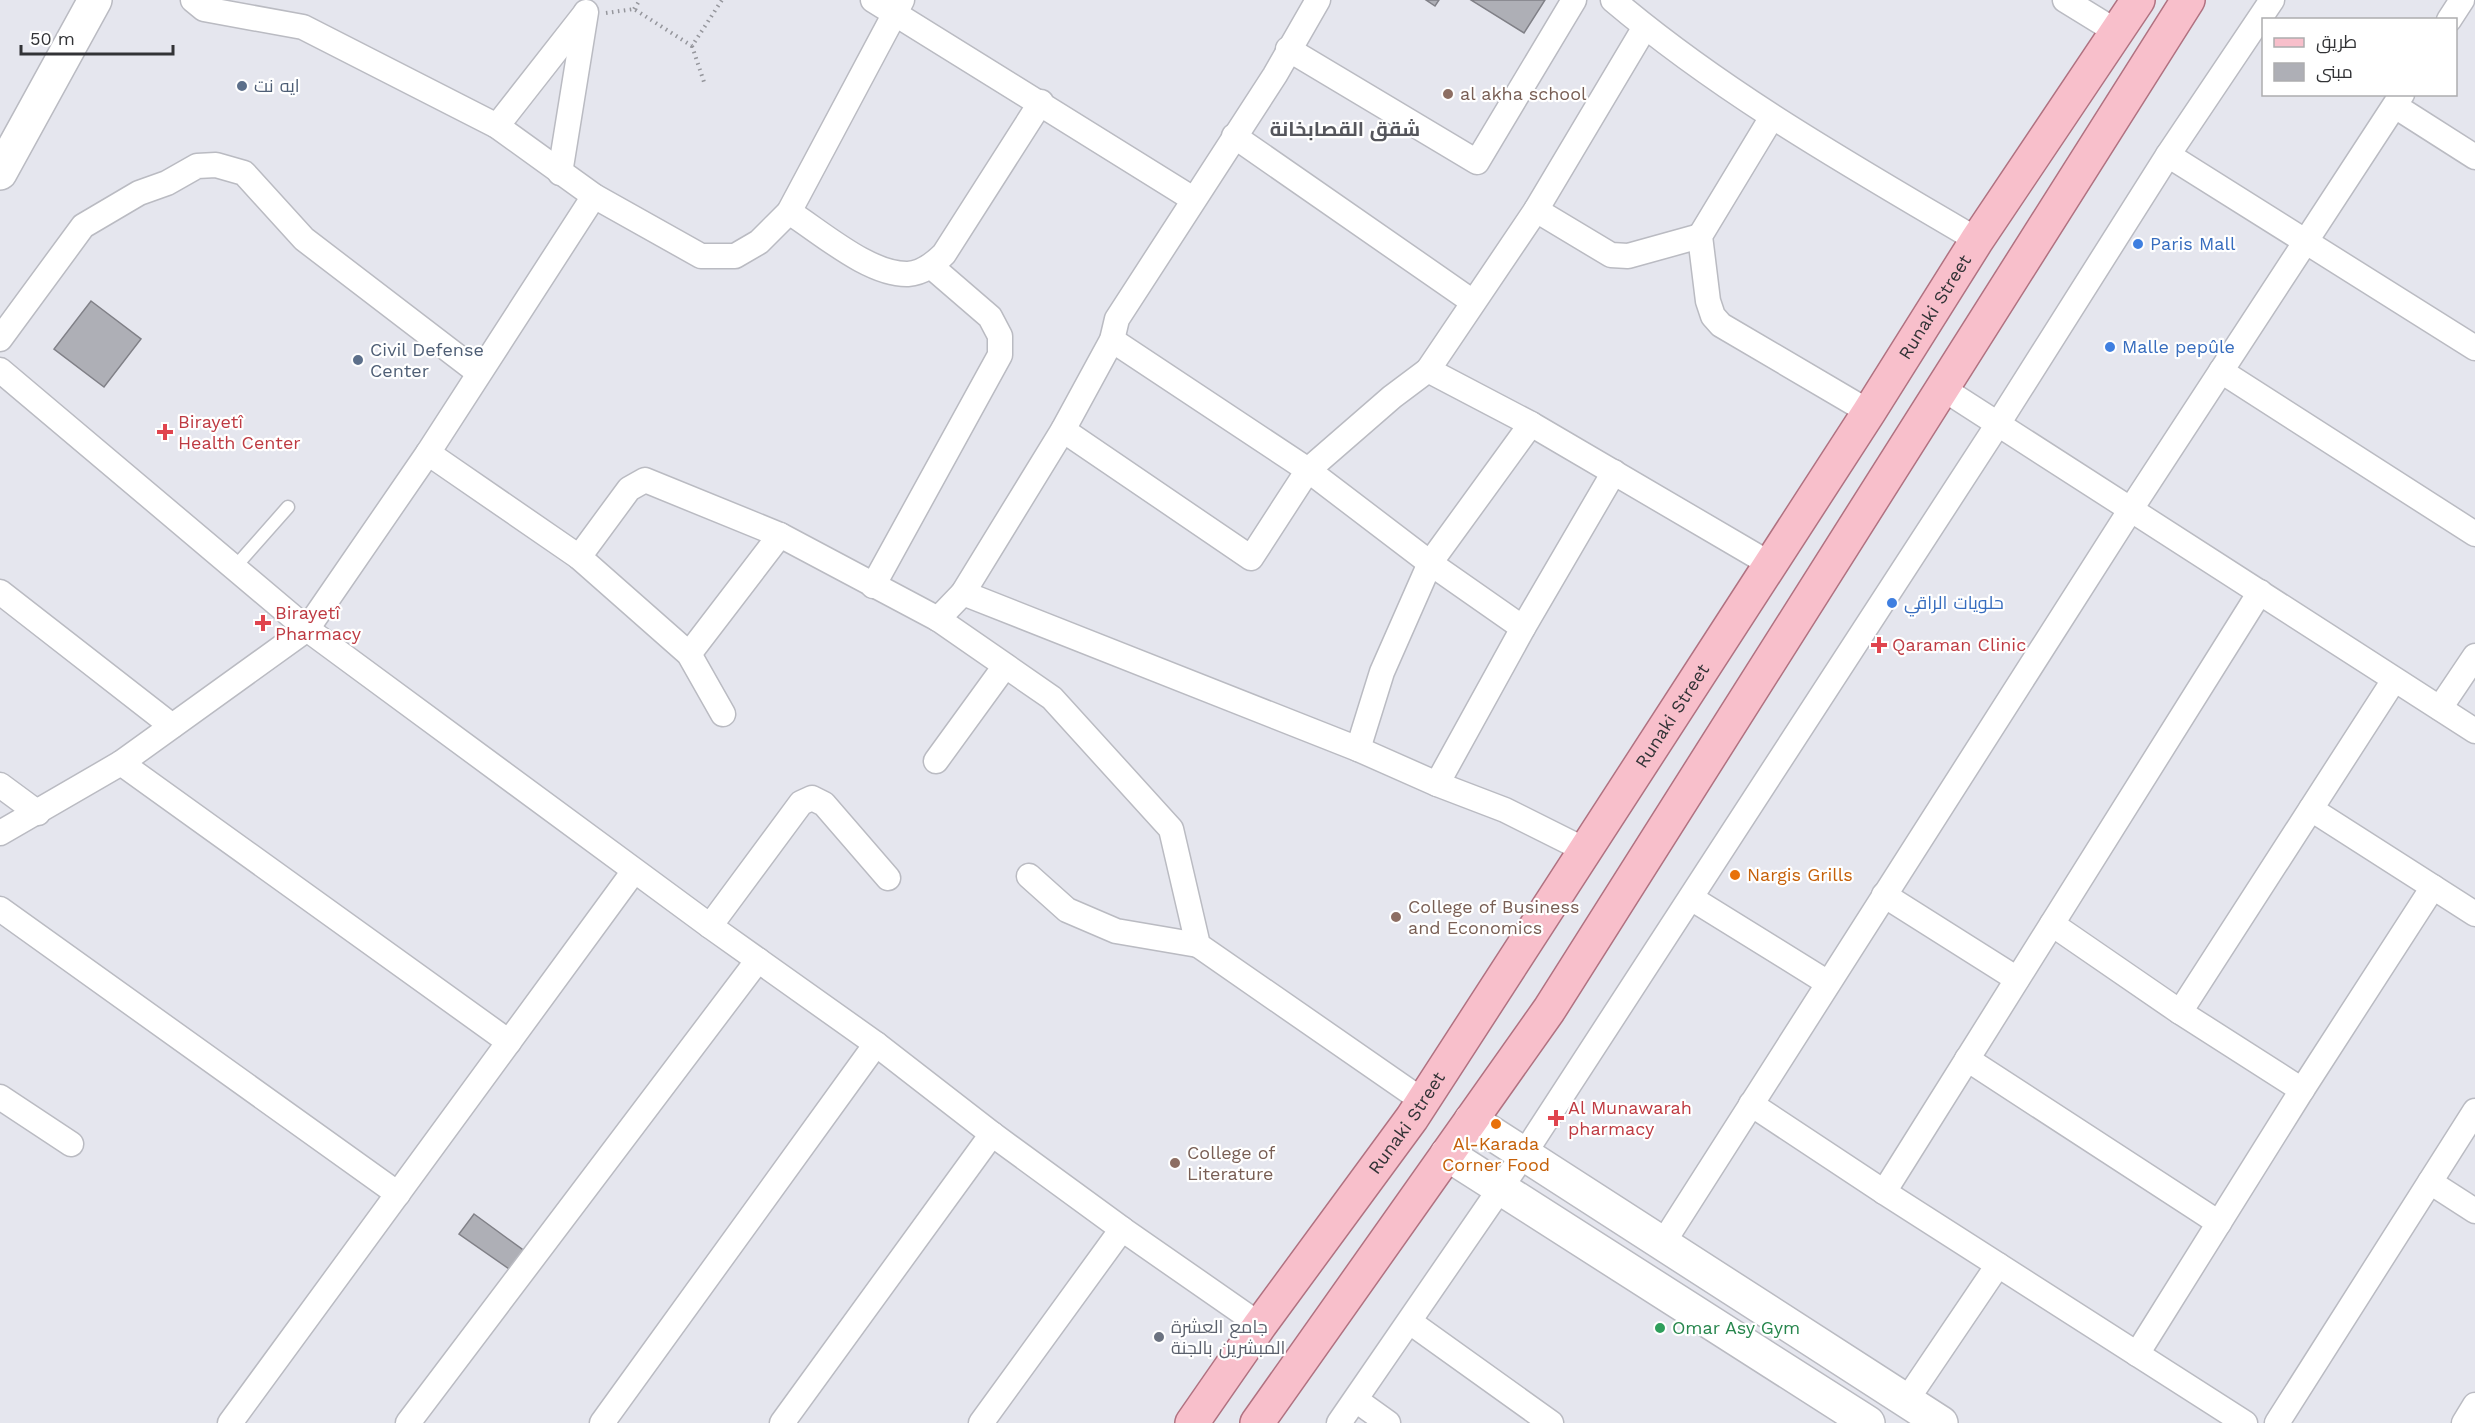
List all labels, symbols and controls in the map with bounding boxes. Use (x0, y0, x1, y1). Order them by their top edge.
scale bar (21, 18, 172, 56)
legend (2262, 18, 2457, 96)
text: 50 m (30, 28, 75, 49)
text: طريق (2316, 31, 2357, 54)
text: مبنى (2316, 61, 2353, 83)
place label: ايه نت (254, 75, 300, 96)
marker: ايه نت (235, 79, 249, 93)
place label: al akha school (1460, 83, 1587, 104)
marker: al akha school (1441, 87, 1455, 101)
district label: شقق القصابخانة (1270, 117, 1420, 142)
place label: Paris Mall (2150, 233, 2236, 254)
marker: Paris Mall (2131, 237, 2145, 251)
street label: Runaki Street (1894, 250, 1975, 363)
place label: Malle pepûle (2122, 336, 2235, 357)
place label: Civil Defense Center (370, 339, 484, 381)
marker: Malle pepûle (2103, 340, 2117, 354)
marker: Civil Defense Center (351, 353, 365, 367)
place label: Birayetî Health Center (178, 411, 301, 453)
marker: Birayetî Health Center (156, 423, 174, 441)
place label: حلويات الراقي (1904, 592, 2004, 617)
marker: حلويات الراقي (1885, 596, 1899, 610)
place label: Birayetî Pharmacy (275, 602, 362, 644)
marker: Birayetî Pharmacy (256, 616, 270, 630)
place label: Qaraman Clinic (1892, 634, 2026, 655)
marker: Qaraman Clinic (1870, 636, 1888, 654)
street label: Runaki Street (1631, 659, 1713, 772)
place label: Nargis Grills (1747, 864, 1853, 885)
marker: Nargis Grills (1728, 868, 1742, 882)
place label: College of Business and Economics (1408, 896, 1579, 938)
marker: College of Business and Economics (1389, 910, 1403, 924)
street label: Runaki Street (1364, 1067, 1449, 1178)
place label: Al Munawarah pharmacy (1568, 1097, 1692, 1139)
marker: Al Munawarah pharmacy (1549, 1111, 1563, 1125)
marker: Al-Karada Corner Food (1489, 1117, 1503, 1131)
place label: Al-Karada Corner Food (1442, 1133, 1550, 1175)
place label: College of Literature (1187, 1142, 1275, 1184)
marker: College of Literature (1168, 1156, 1182, 1170)
place label: جامع العشرة المبشرين بالجنة (1171, 1316, 1285, 1359)
place label: Omar Asy Gym (1672, 1317, 1800, 1338)
marker: Omar Asy Gym (1653, 1321, 1667, 1335)
marker: جامع العشرة المبشرين بالجنة (1152, 1330, 1166, 1344)

